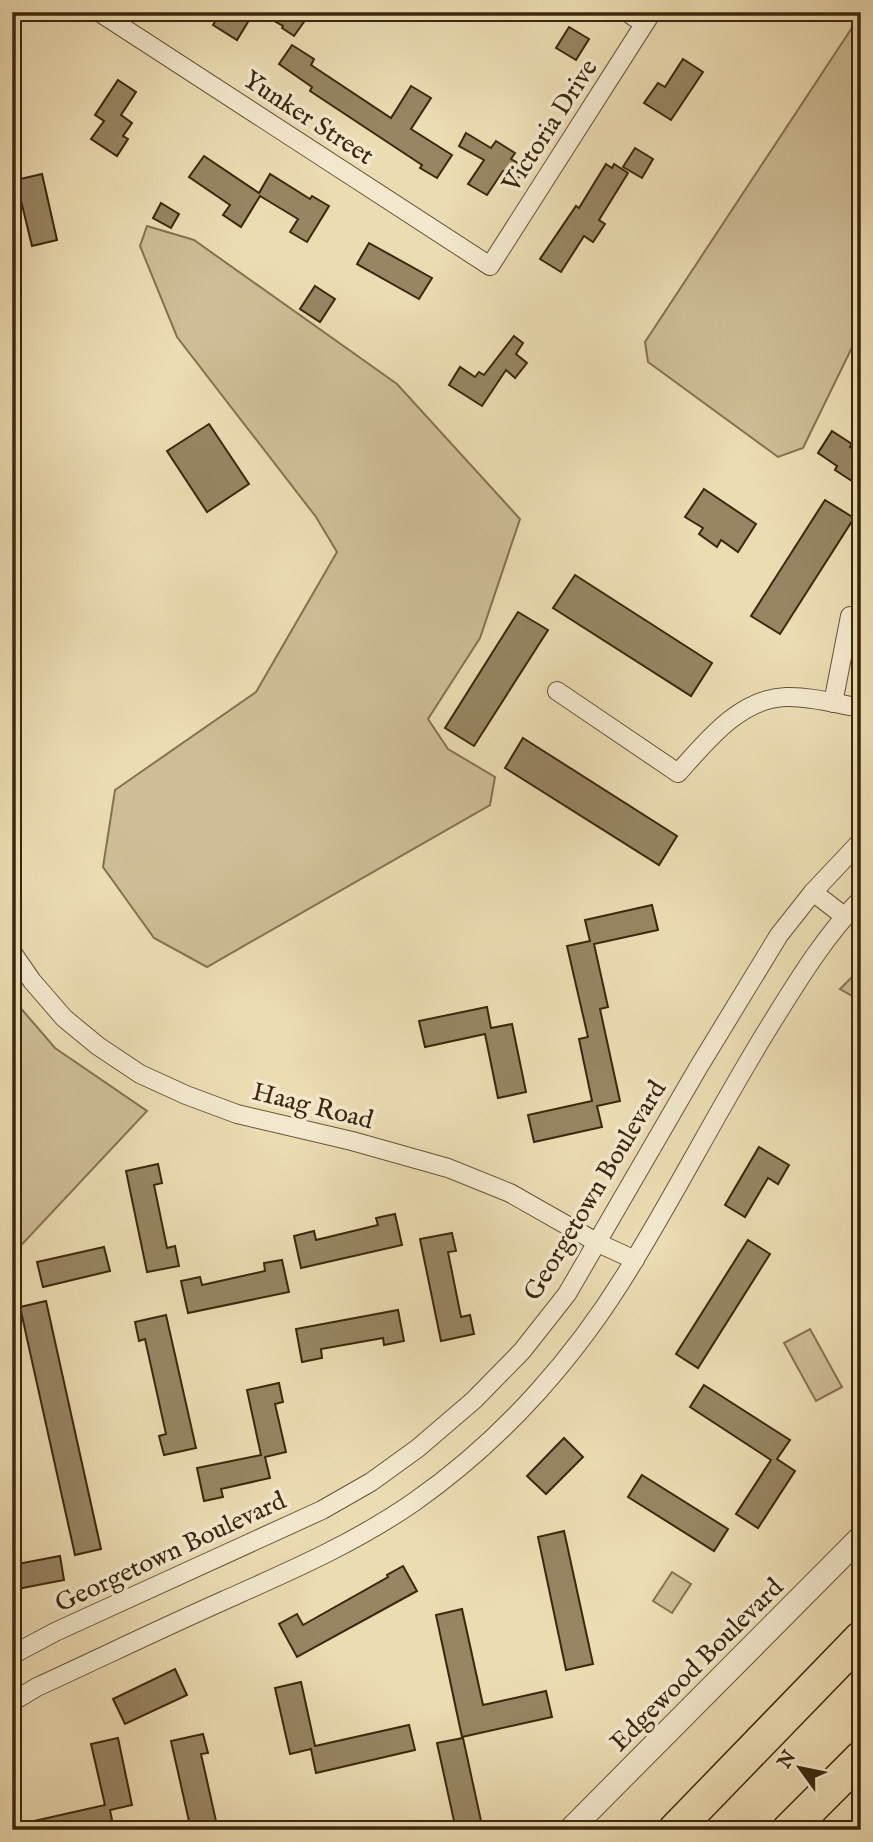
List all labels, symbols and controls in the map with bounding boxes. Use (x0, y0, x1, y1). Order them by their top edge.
street label: Victoria Drive (495, 53, 605, 199)
street label: Yunker Street (237, 64, 380, 173)
street label: Georgetown Boulevard (517, 1075, 674, 1307)
street label: Haag Road (249, 1076, 377, 1137)
street label: Georgetown Boulevard (50, 1484, 291, 1620)
street label: Edgewood Boulevard (603, 1571, 791, 1759)
north arrow (764, 1734, 834, 1804)
text: N (772, 1746, 802, 1774)

